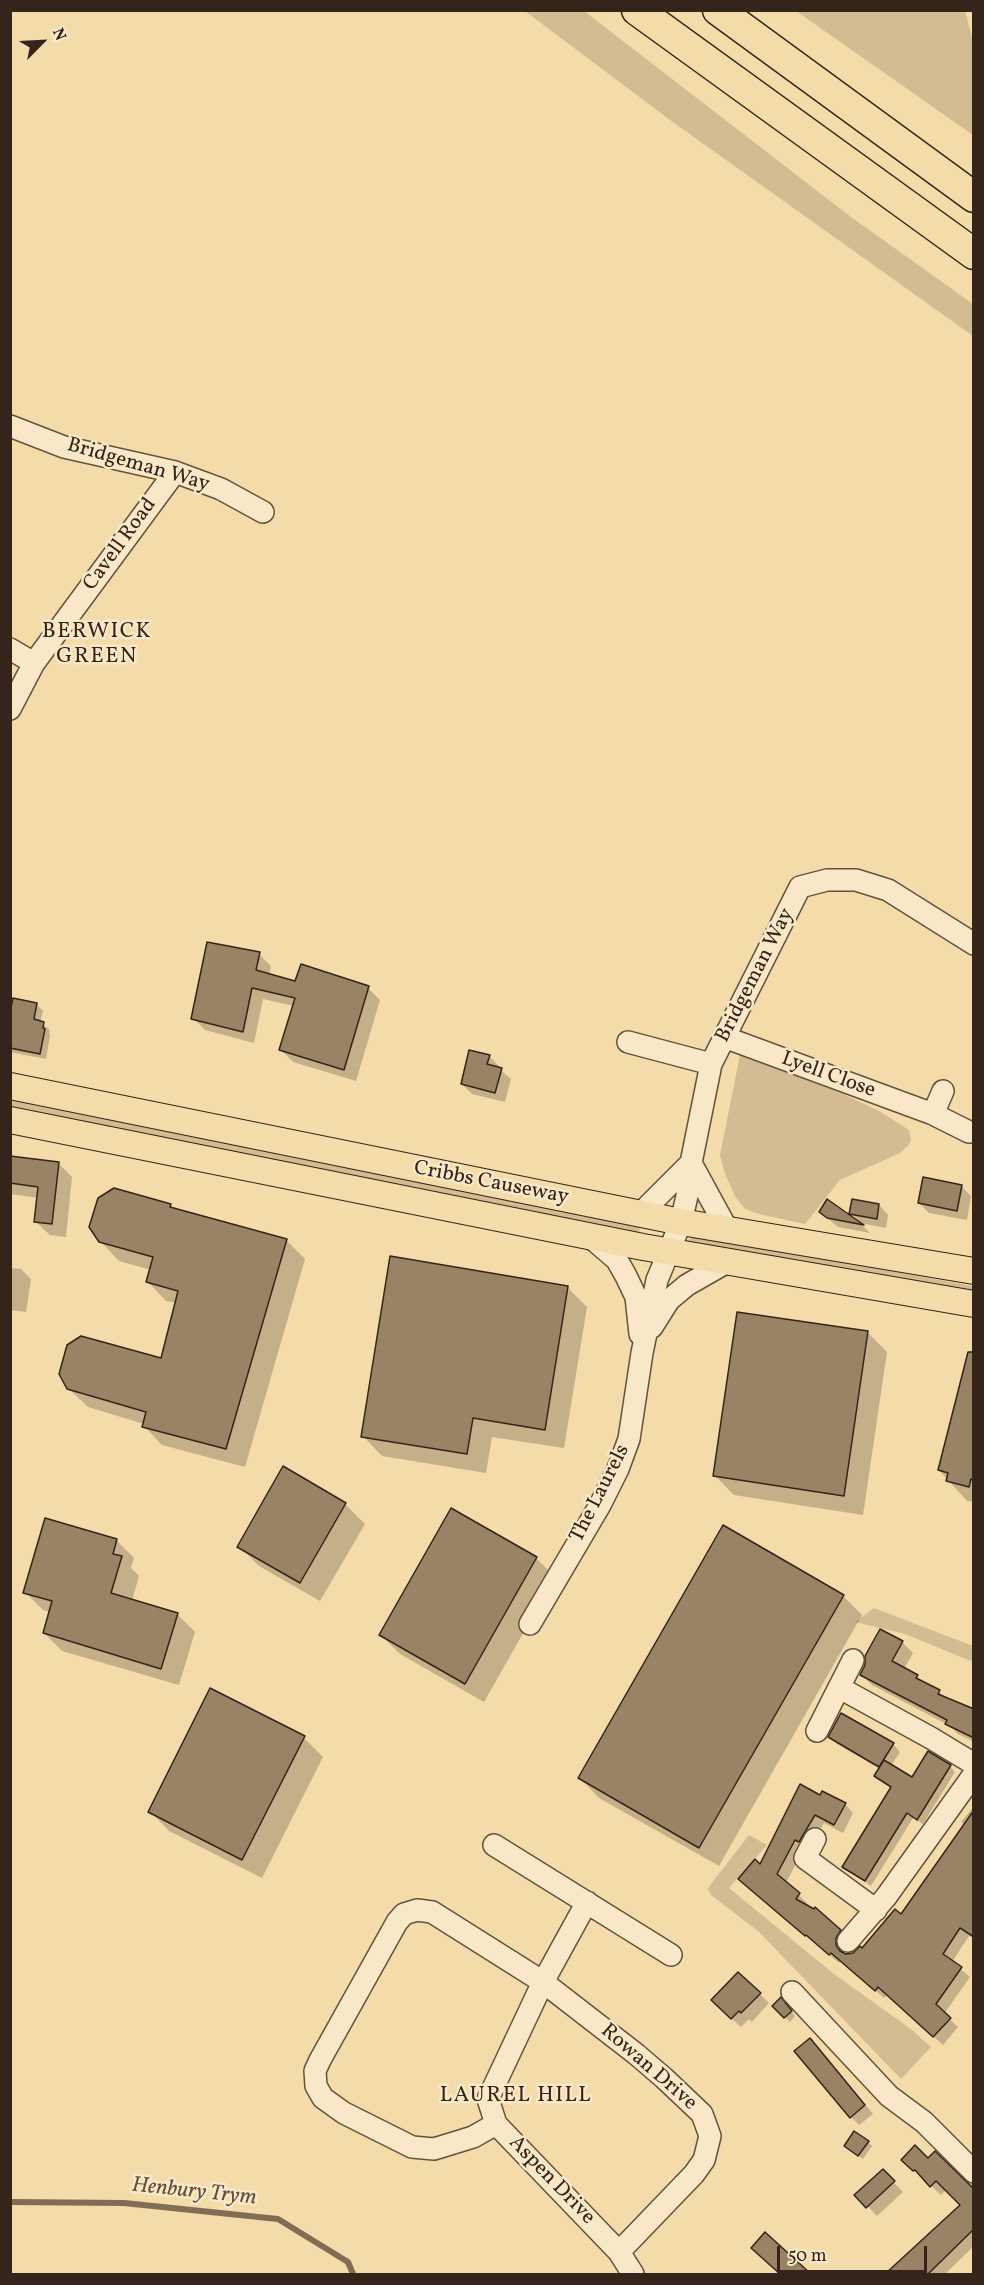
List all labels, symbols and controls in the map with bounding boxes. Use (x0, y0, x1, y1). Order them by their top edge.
north arrow (12, 12, 72, 72)
text: N (46, 25, 71, 44)
street label: Bridgeman Way (64, 434, 212, 498)
street label: Cavell Road (79, 494, 163, 596)
district label: BERWICK GREEN (42, 620, 152, 672)
street label: Bridgeman Way (711, 905, 801, 1047)
street label: Lyell Close (778, 1047, 878, 1105)
street label: Cribbs Causeway (412, 1157, 570, 1211)
street label: The Laurels (566, 1441, 636, 1547)
street label: Rowan Drive (595, 2019, 701, 2117)
district label: LAUREL HILL (440, 2084, 592, 2110)
street label: Aspen Drive (502, 2131, 600, 2231)
water label: Henbury Trym (130, 2173, 258, 2213)
scale bar (780, 2234, 930, 2272)
text: 50 m (788, 2244, 827, 2269)

